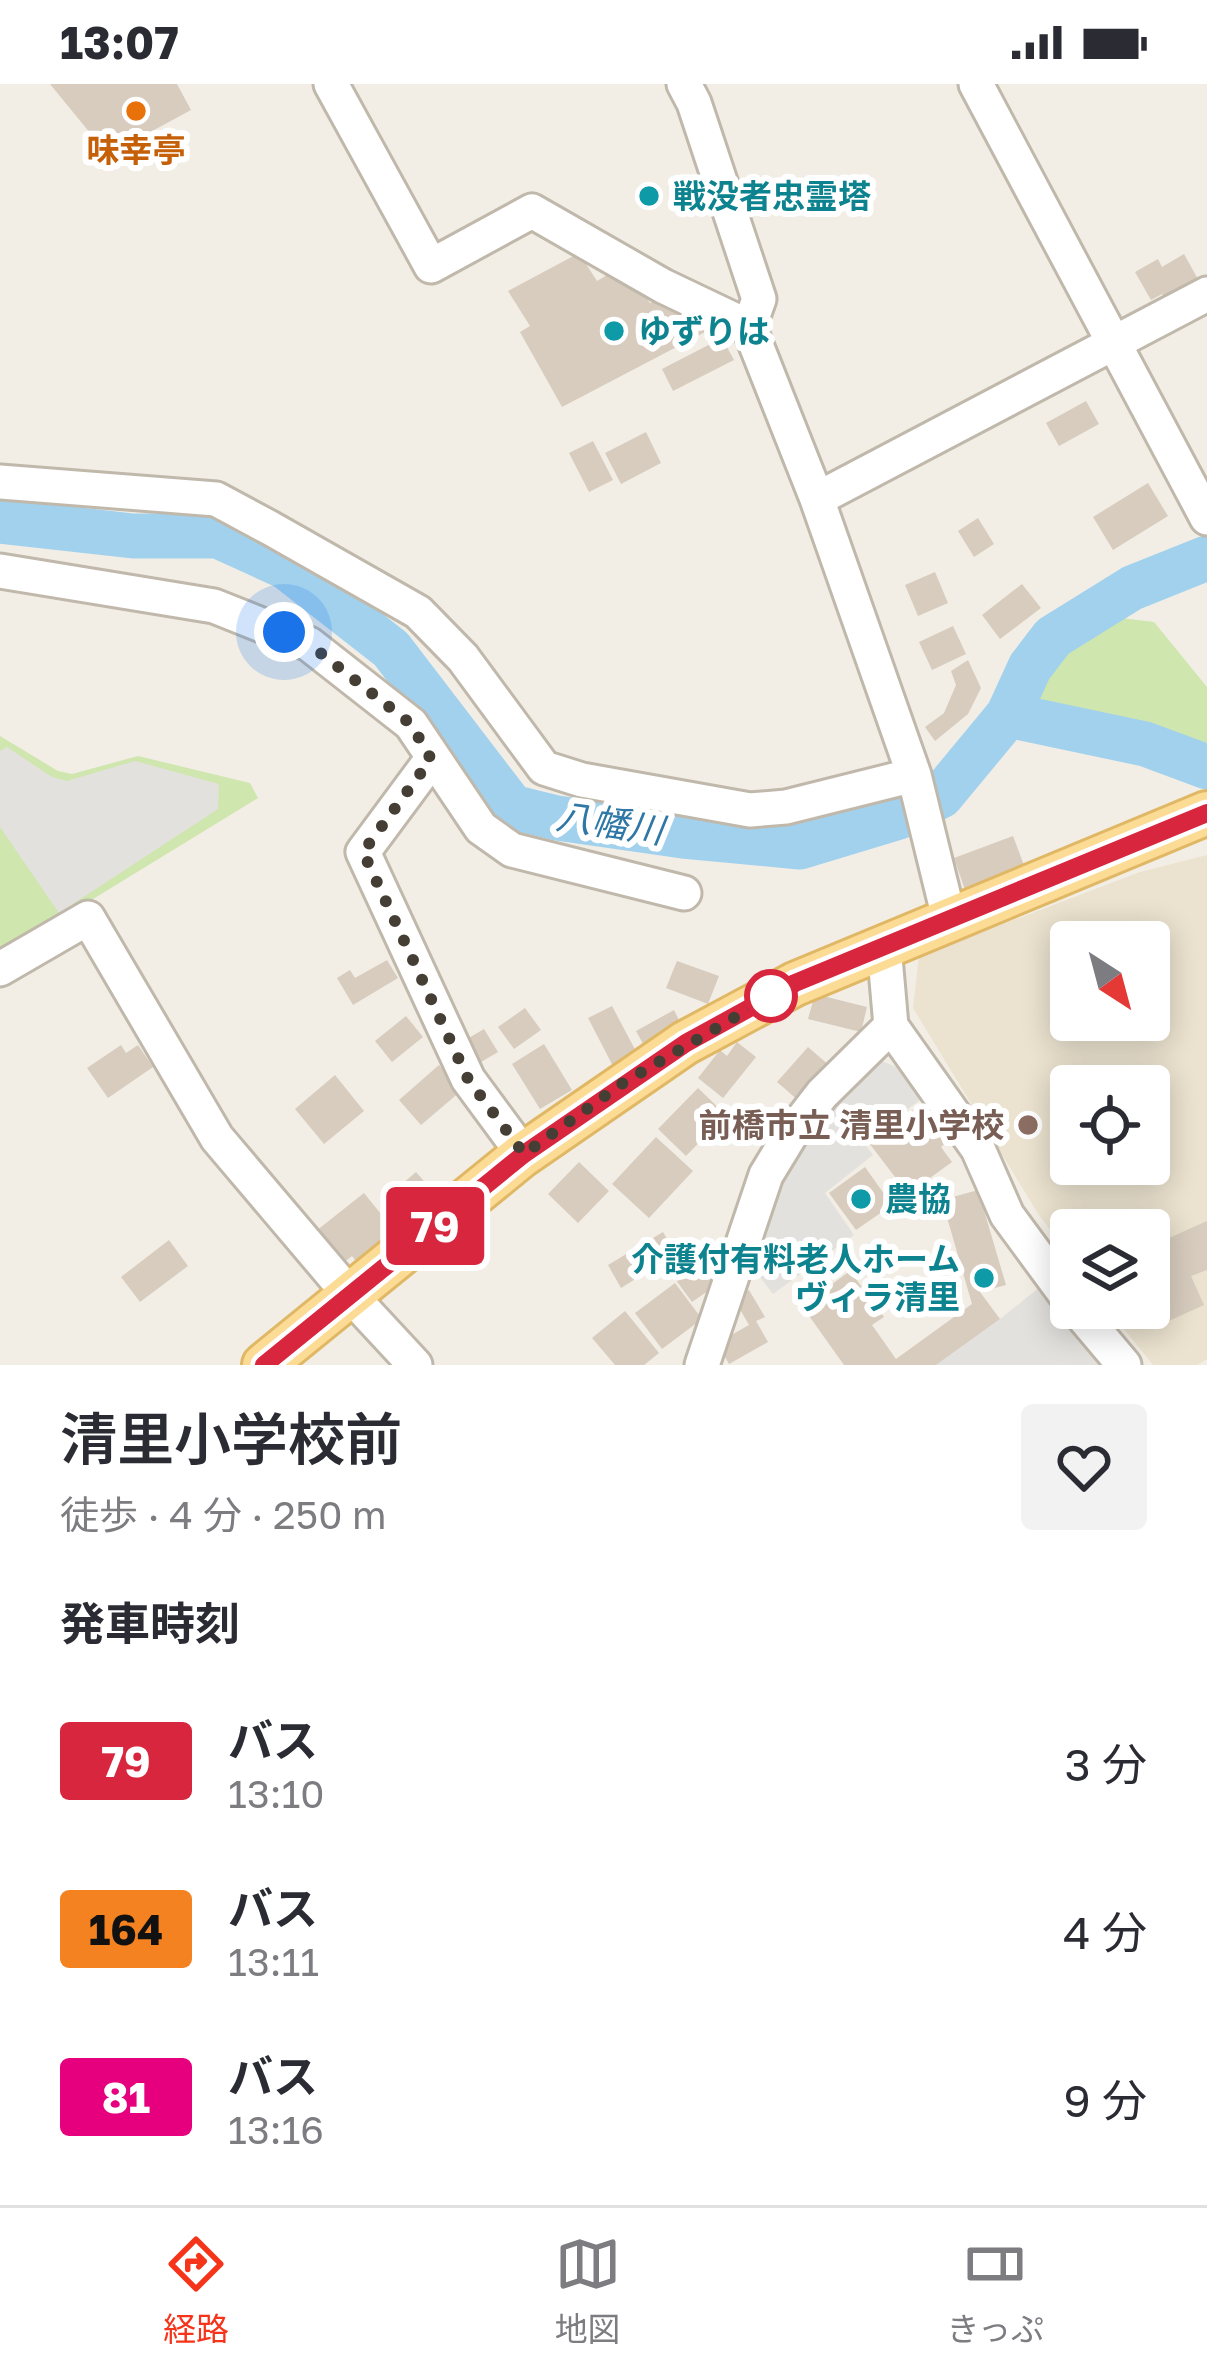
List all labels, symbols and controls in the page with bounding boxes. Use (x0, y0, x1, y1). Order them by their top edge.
text: 13:07 (60, 15, 179, 69)
marker: 味幸亭 (123, 98, 149, 124)
place label: 味幸亭 (87, 130, 186, 169)
place label: 戦没者忠霊塔 (673, 176, 871, 215)
marker: 戦没者忠霊塔 (636, 183, 662, 209)
place label: ゆずりは (638, 311, 770, 350)
marker: ゆずりは (601, 318, 627, 344)
your location (254, 602, 314, 662)
water label: 八幡川 (554, 794, 670, 852)
north arrow (1050, 921, 1170, 1041)
map controls (1050, 921, 1170, 1329)
unlabelled marker (746, 971, 796, 1021)
button: locate (1050, 1065, 1170, 1185)
place label: 前橋市立 清里小学校 (699, 1105, 1004, 1144)
marker: 前橋市立 清里小学校 (1015, 1112, 1041, 1138)
place label: 農協 (885, 1179, 951, 1218)
marker: 農協 (848, 1186, 874, 1212)
line badge: 79 (381, 1187, 489, 1265)
text: 79 (410, 1201, 460, 1251)
button: layers (1050, 1209, 1170, 1329)
place label: 介護付有料老人ホーム ヴィラ清里 (631, 1239, 960, 1316)
marker: 介護付有料老人ホーム ヴィラ清里 (971, 1265, 997, 1291)
text: 清里小学校前 (60, 1404, 402, 1473)
button: heart (1021, 1404, 1147, 1530)
text: 徒歩 · 4 分 · 250 m (60, 1491, 387, 1538)
text: 発車時刻 (60, 1596, 240, 1650)
text: バス (228, 1713, 318, 1767)
text: 79 (101, 1736, 151, 1786)
text: 3 分 (1064, 1737, 1147, 1791)
text: 13:10 (228, 1770, 325, 1817)
text: バス (228, 1881, 318, 1935)
text: 164 (89, 1904, 163, 1954)
text: 4 分 (1063, 1905, 1147, 1959)
text: 13:11 (228, 1938, 319, 1985)
text: バス (228, 2049, 318, 2103)
text: 81 (102, 2072, 150, 2122)
text: 9 分 (1064, 2073, 1147, 2127)
text: 13:16 (228, 2106, 324, 2153)
tab: 経路 (163, 2231, 229, 2351)
tab: 地図 (555, 2231, 621, 2351)
tab: きっぷ (946, 2231, 1044, 2351)

